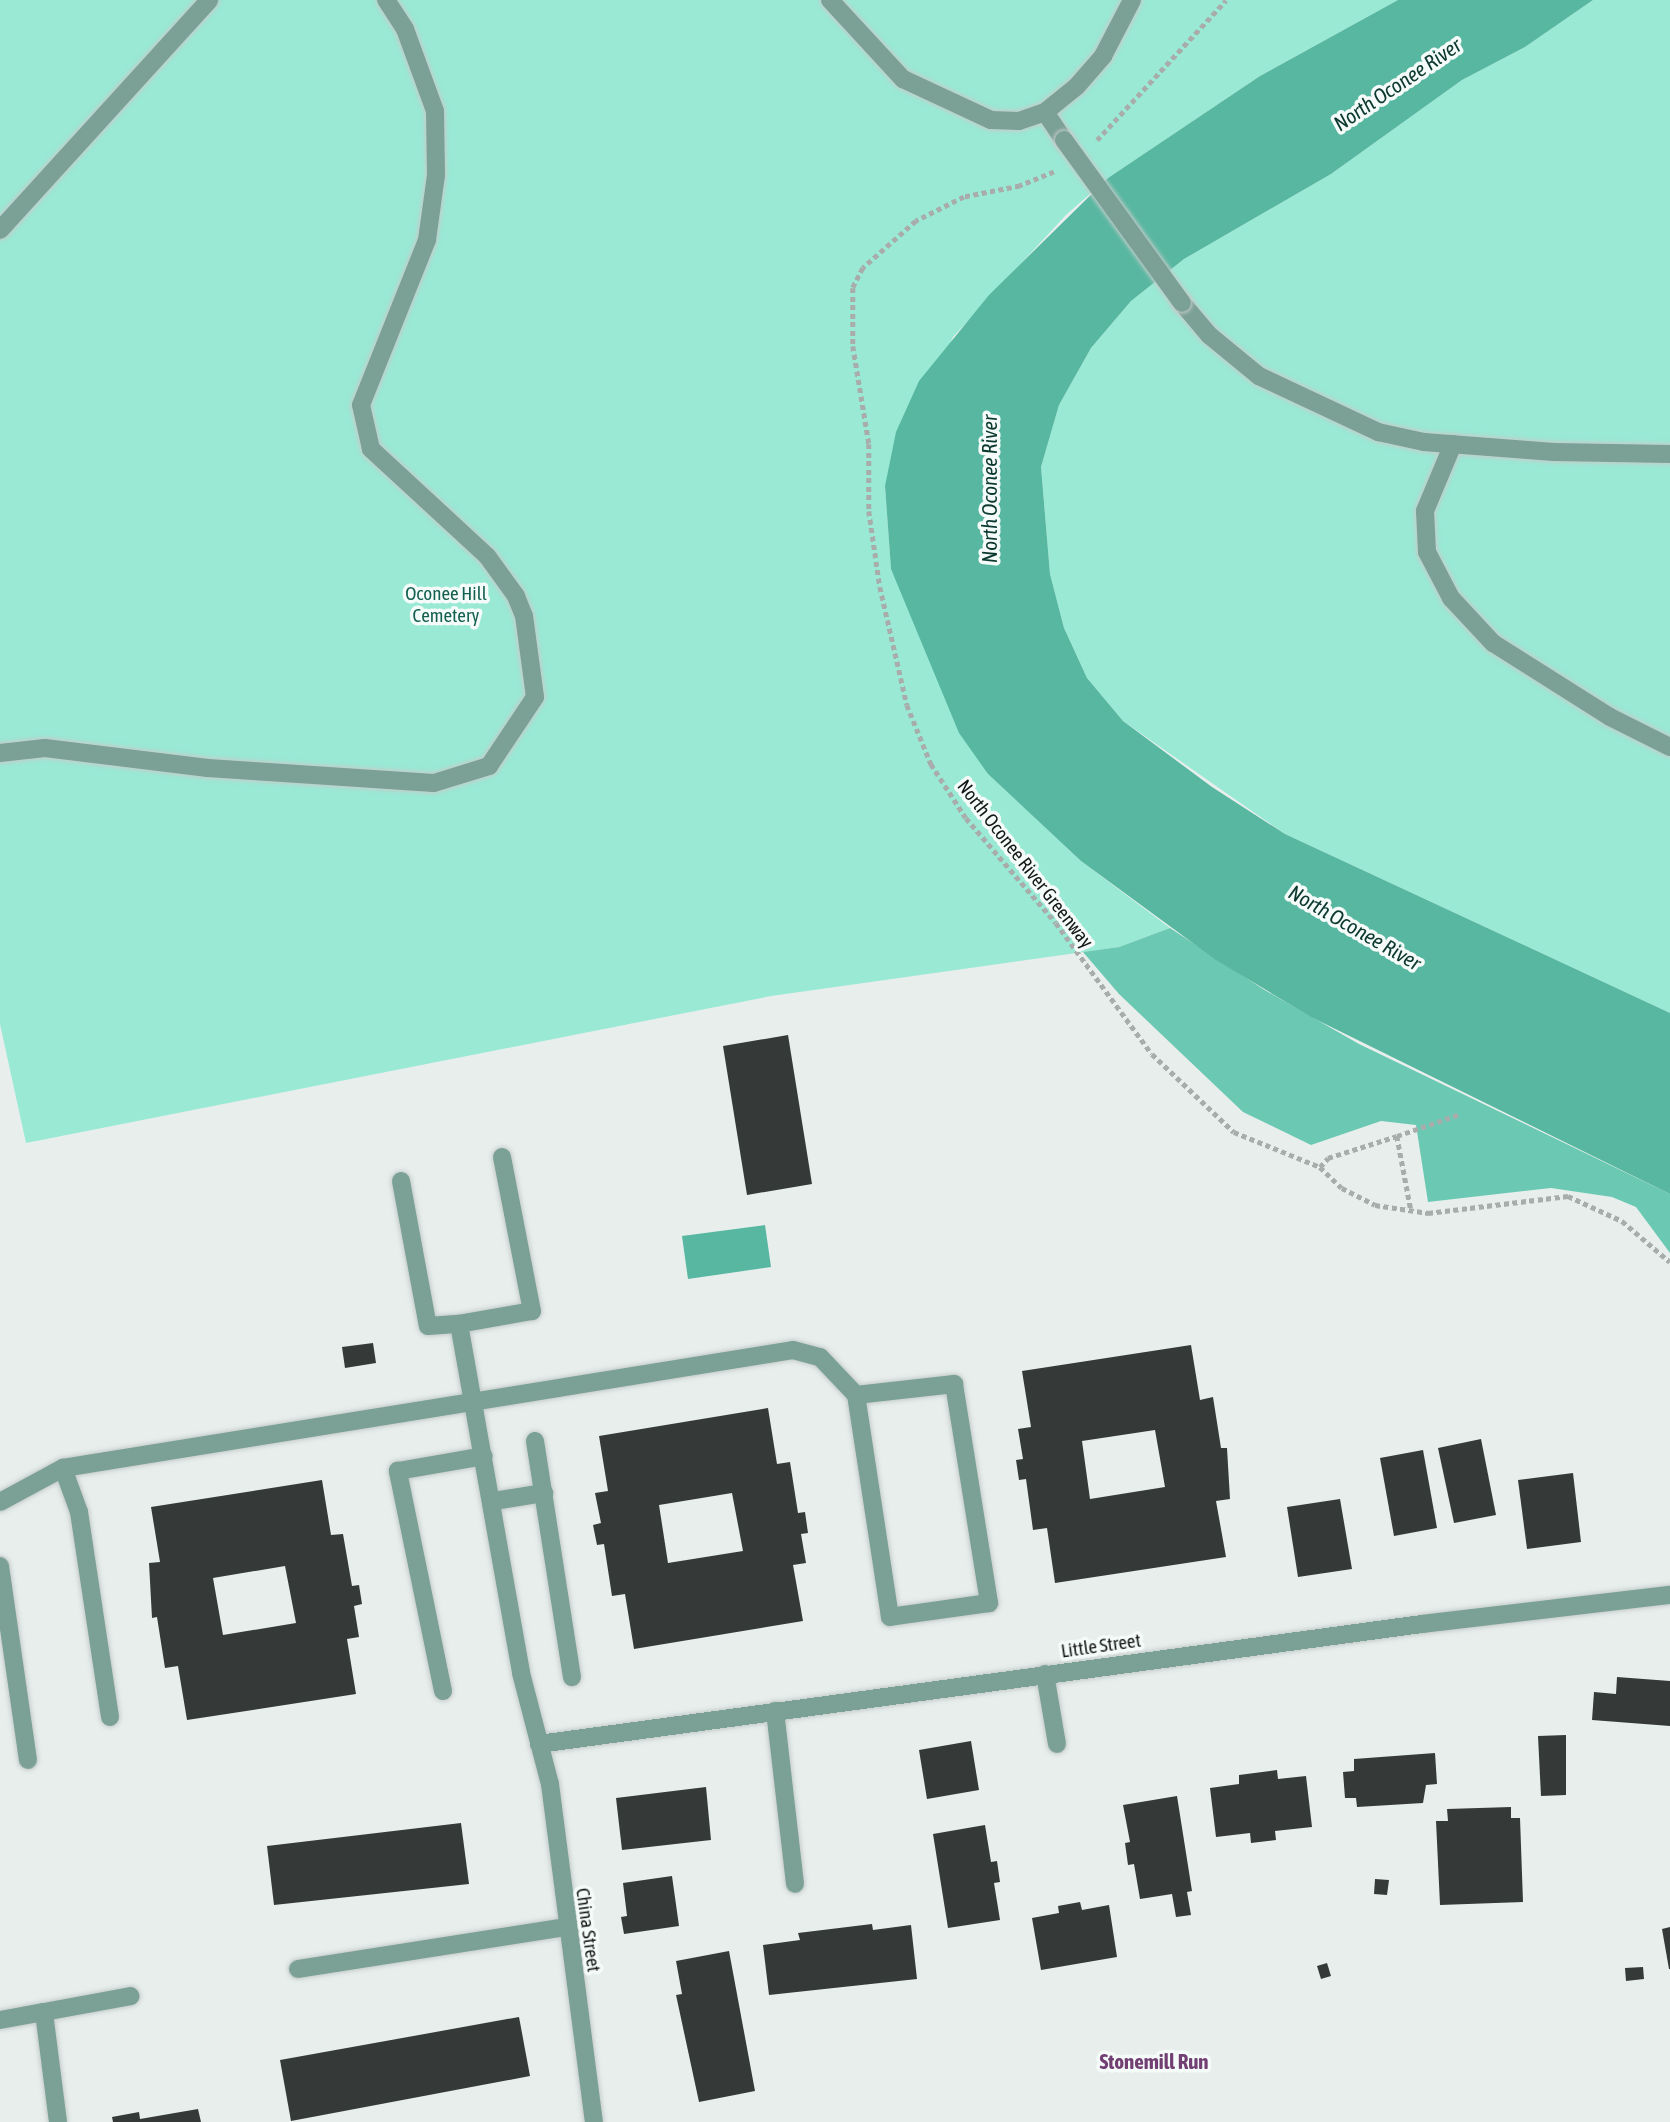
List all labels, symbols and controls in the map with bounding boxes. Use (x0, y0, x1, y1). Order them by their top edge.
water label: North Oconee River (1328, 32, 1466, 136)
water label: North Oconee River (976, 415, 1002, 563)
park label: Oconee Hill Cemetery (405, 583, 487, 627)
street label: North Oconee River Greenway (952, 775, 1098, 953)
water label: North Oconee River (1284, 879, 1426, 975)
street label: Little Street (1060, 1629, 1142, 1663)
street label: China Street (571, 1887, 605, 1973)
district label: Stonemill Run (1099, 2048, 1209, 2074)

